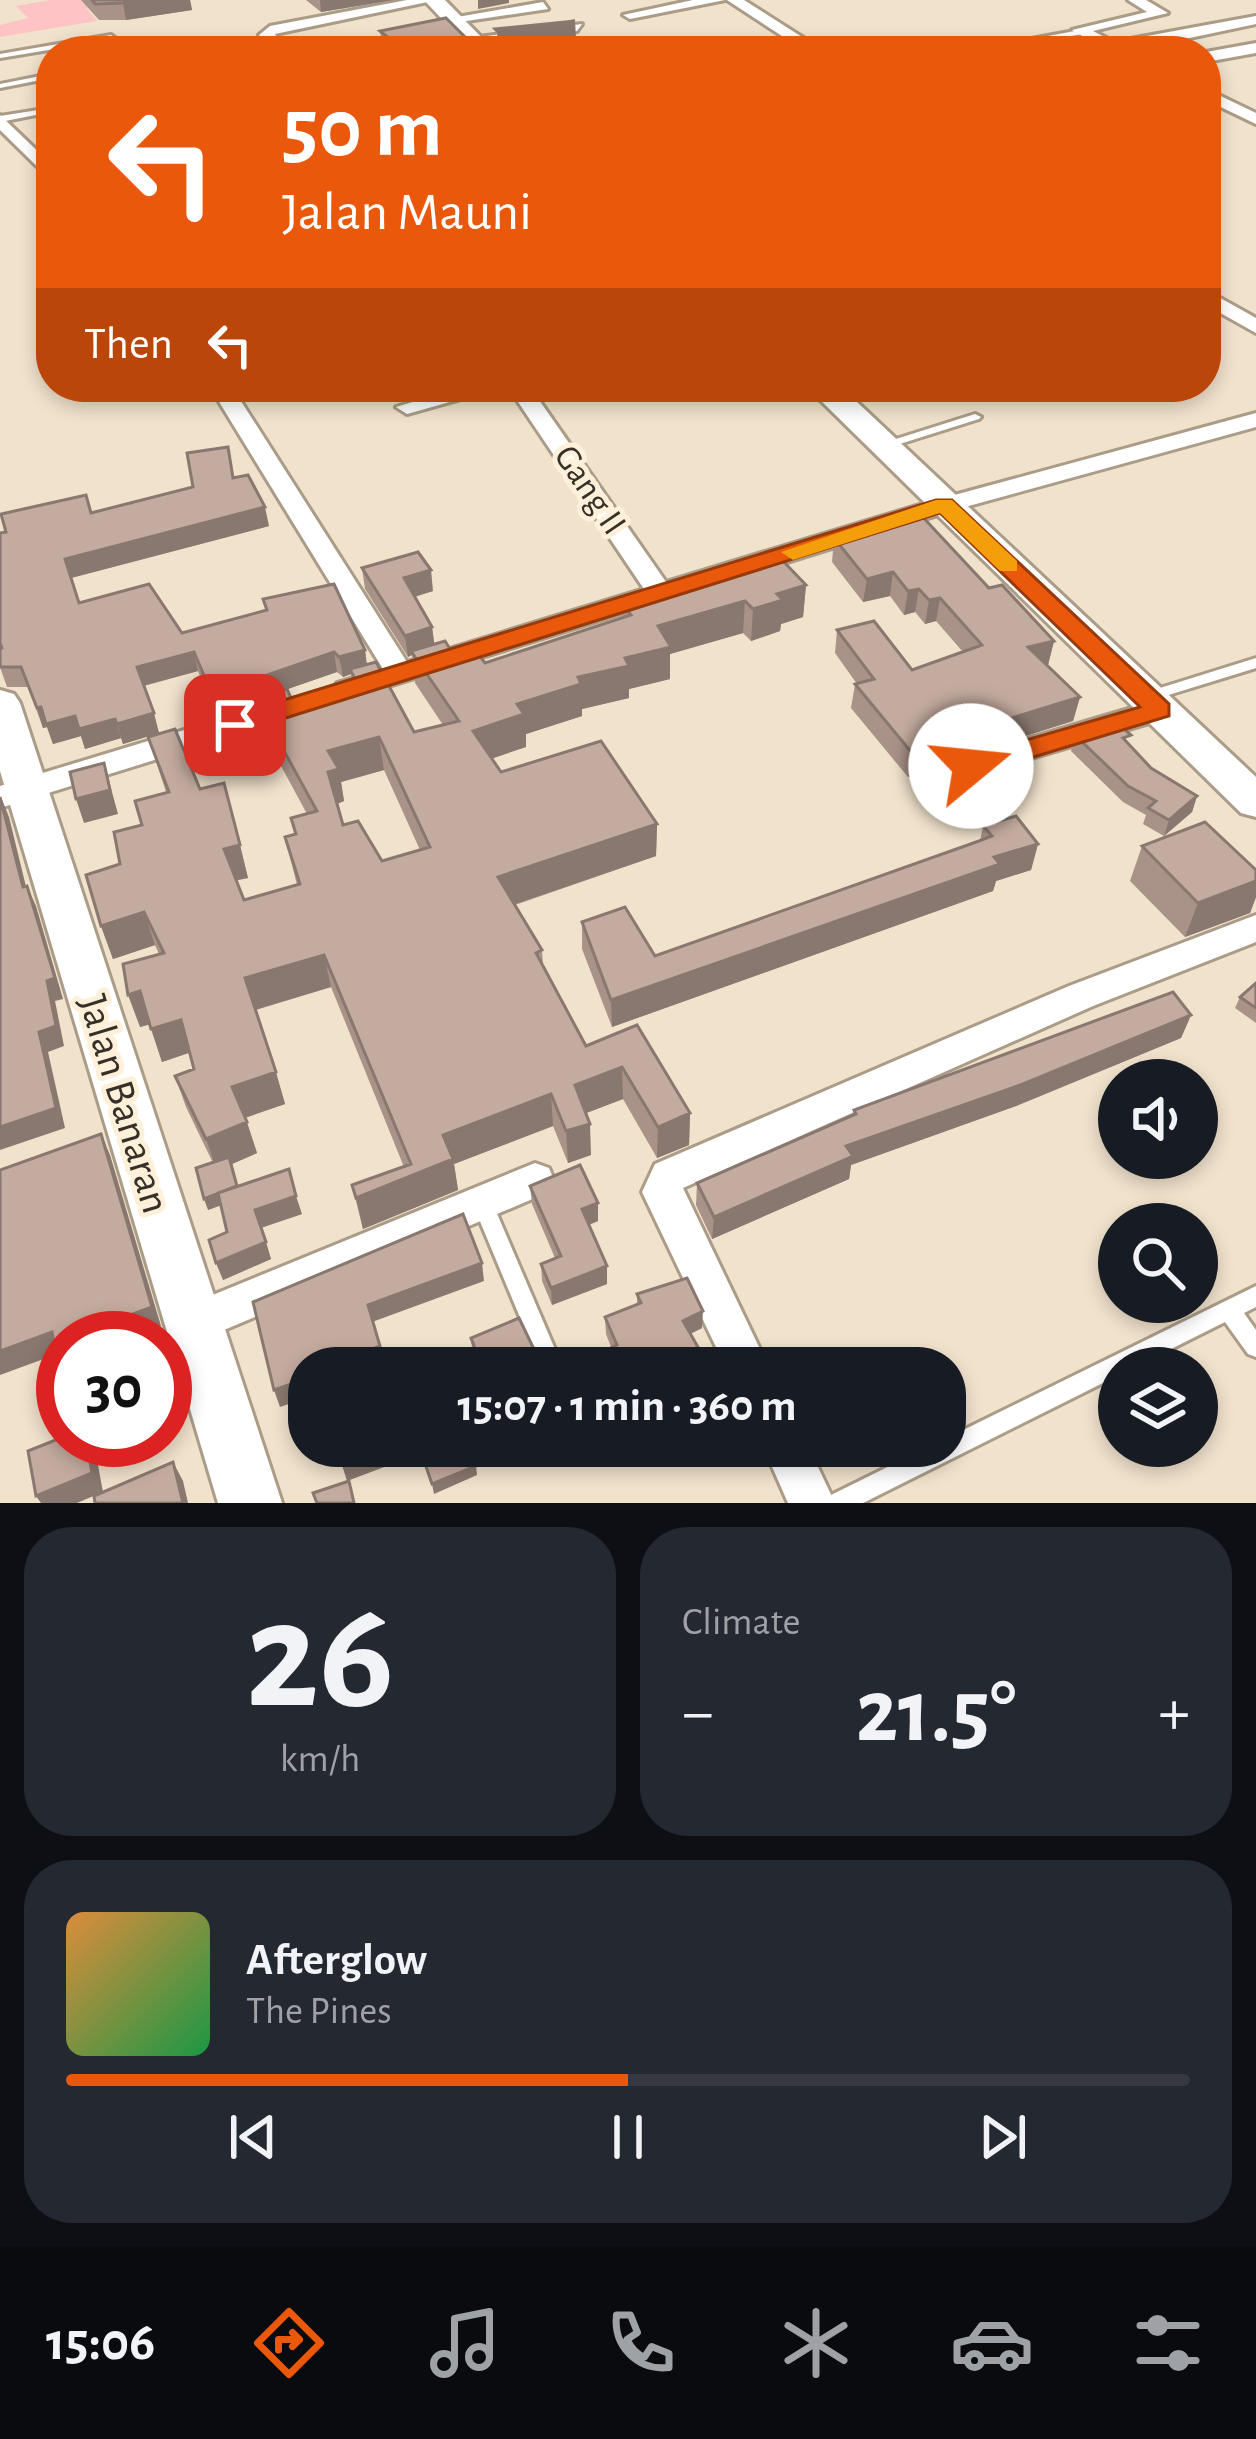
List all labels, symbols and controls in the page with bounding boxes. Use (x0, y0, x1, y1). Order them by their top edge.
icon: left (84, 84, 240, 240)
text: 50 m (282, 88, 443, 172)
text: Jalan Mauni (282, 186, 532, 240)
icon: left (197, 312, 263, 378)
text: Then (84, 322, 173, 367)
street label: Gang II (547, 439, 633, 541)
pin (184, 674, 286, 776)
icon: arrive (202, 692, 268, 758)
position arrow (908, 703, 1034, 829)
street label: Jalan Banaran (71, 990, 177, 1218)
map controls (1098, 1059, 1218, 1467)
button: sound (1098, 1059, 1218, 1179)
button: search (1098, 1203, 1218, 1323)
speed limit sign: 30 (36, 1311, 192, 1467)
button: layers (1098, 1347, 1218, 1467)
text: 15:07 · 1 min · 360 m (457, 1384, 797, 1429)
text: 26 (246, 1580, 394, 1736)
text: Climate (682, 1603, 800, 1642)
text: 21.5° (856, 1668, 1016, 1758)
text: − (682, 1680, 714, 1746)
text: + (1158, 1680, 1190, 1746)
text: km/h (280, 1740, 360, 1779)
text: Afterglow (246, 1938, 427, 1983)
text: The Pines (246, 1992, 392, 2031)
icon: previous (220, 2104, 286, 2170)
icon: pause (595, 2104, 661, 2170)
icon: next (970, 2104, 1036, 2170)
icon: directions (247, 2301, 331, 2385)
icon: music (423, 2301, 507, 2385)
icon: phone (599, 2301, 683, 2385)
icon: climate (774, 2301, 858, 2385)
icon: car (950, 2301, 1034, 2385)
icon: filters (1126, 2301, 1210, 2385)
text: 15:06 (46, 2316, 155, 2370)

